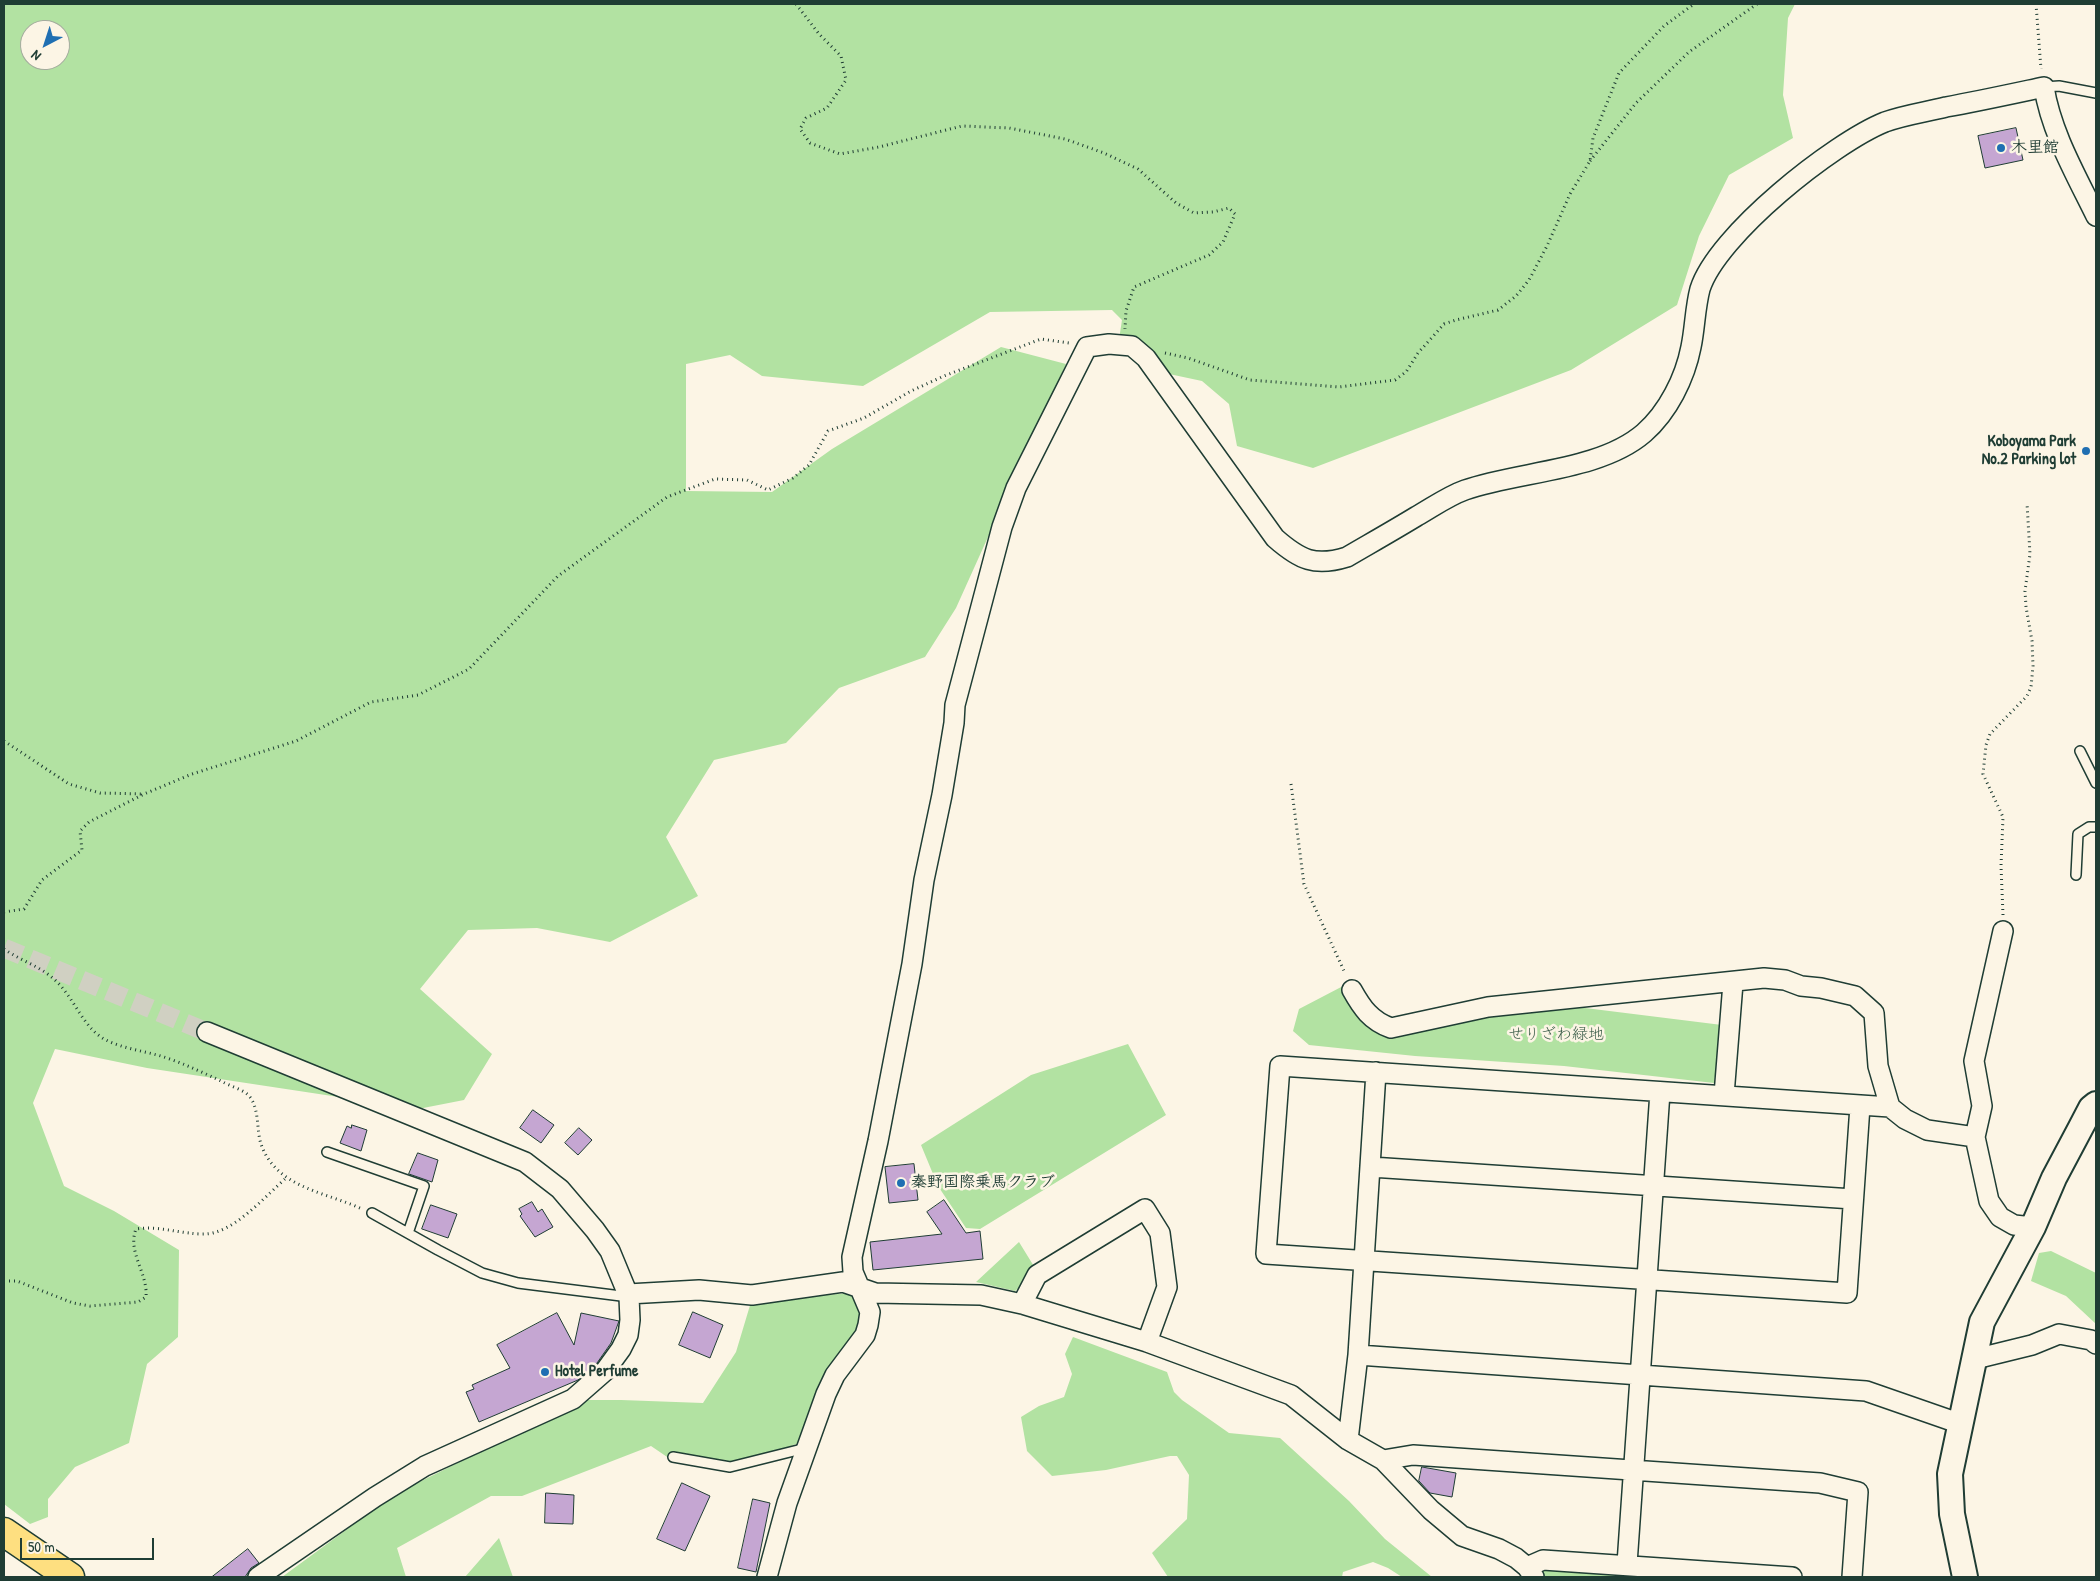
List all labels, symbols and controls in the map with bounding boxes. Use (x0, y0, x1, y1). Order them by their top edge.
north arrow (20, 20, 70, 70)
text: N (27, 46, 45, 66)
place label: 木里館 (2011, 138, 2059, 158)
marker: 木里館 (1995, 142, 2007, 154)
place label: Koboyama Park No.2 Parking lot (1982, 432, 2076, 470)
marker: Koboyama Park No.2 Parking lot (2080, 445, 2092, 457)
park label: せりざわ緑地 (1508, 1025, 1604, 1045)
place label: 秦野国際乗馬クラブ (911, 1173, 1055, 1193)
marker: 秦野国際乗馬クラブ (895, 1177, 907, 1189)
place label: Hotel Perfume (555, 1362, 638, 1382)
marker: Hotel Perfume (539, 1366, 551, 1378)
scale bar (22, 1528, 156, 1560)
text: 50 m (28, 1536, 55, 1557)

